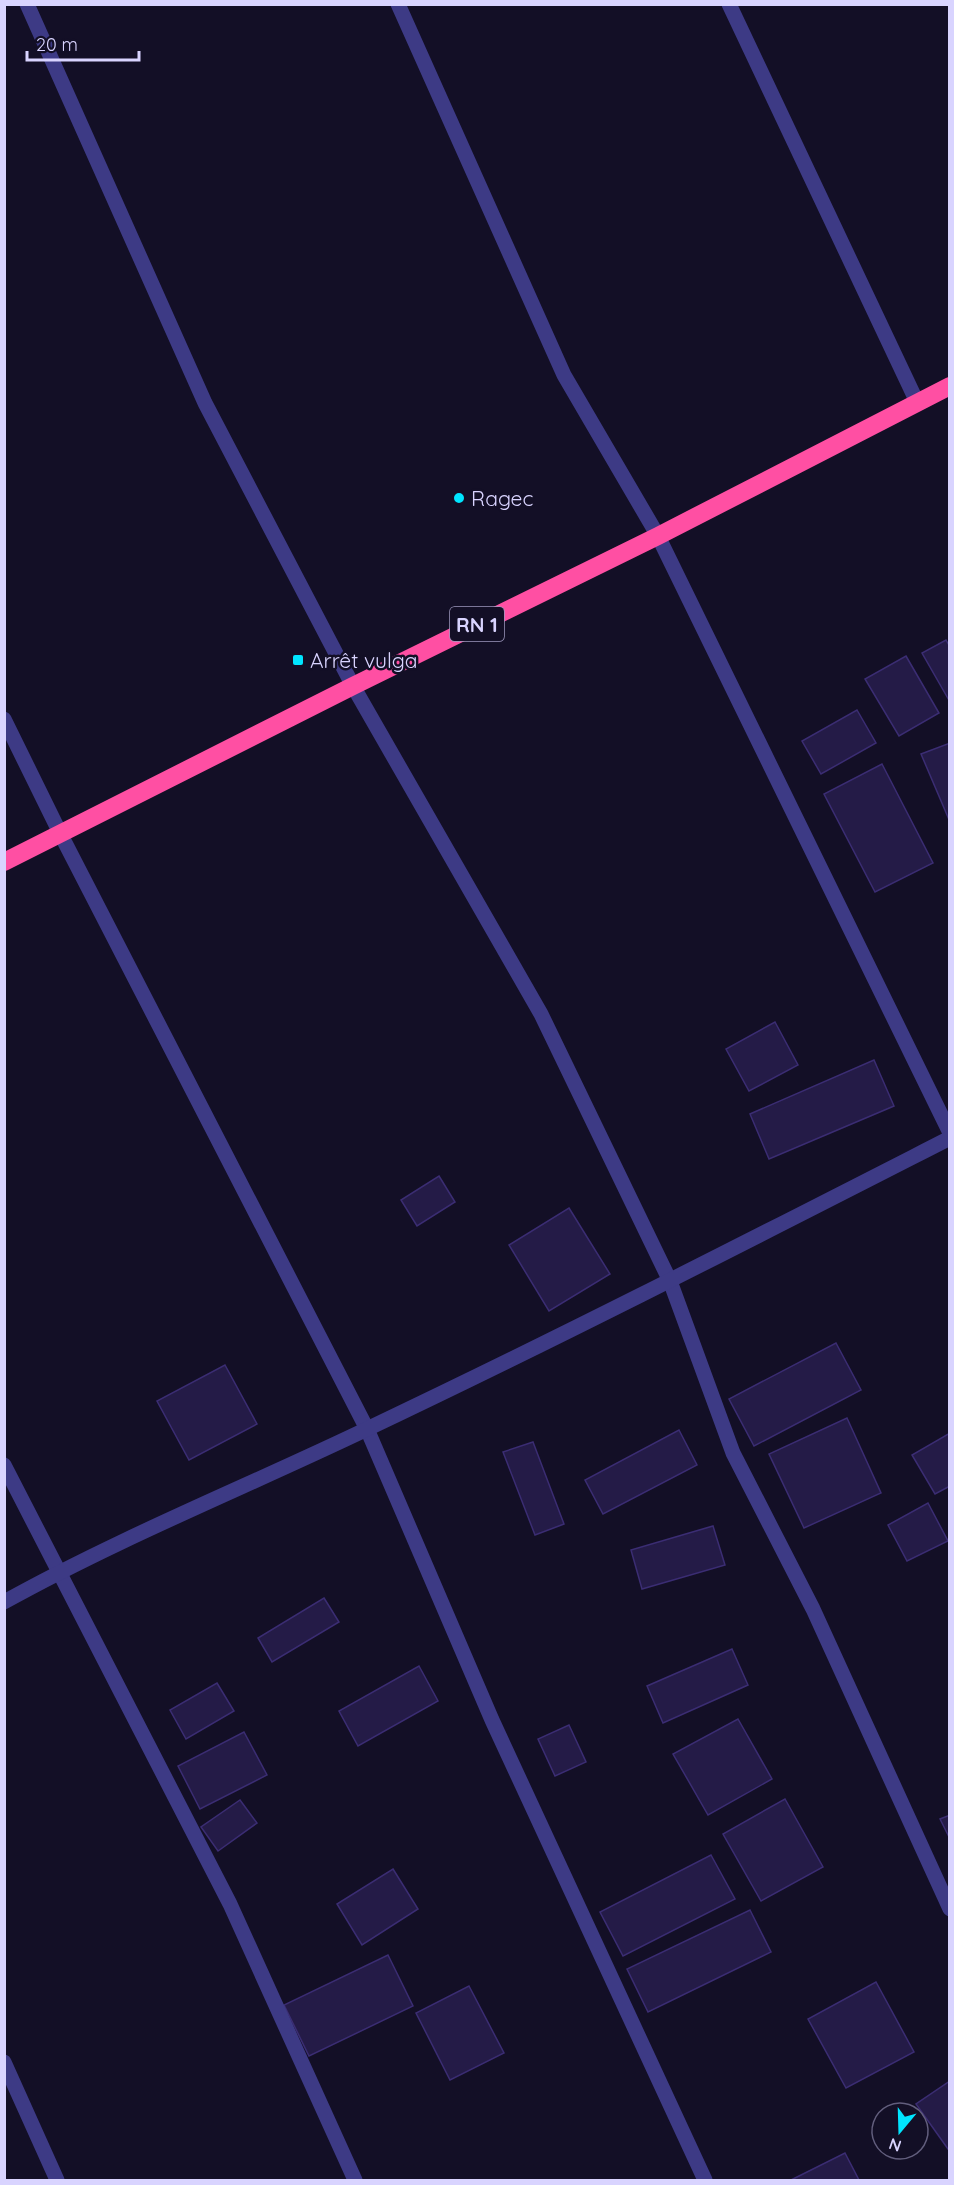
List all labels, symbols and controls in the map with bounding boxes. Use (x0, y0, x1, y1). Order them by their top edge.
scale bar (27, 24, 140, 62)
text: 20 m (36, 33, 78, 56)
place label: Ragec (471, 485, 533, 511)
marker: Ragec (452, 491, 466, 505)
road number: RN 1 (450, 607, 504, 641)
place label: Arrêt vulga (310, 647, 417, 673)
marker: Arrêt vulga (291, 653, 305, 667)
north arrow (870, 2101, 930, 2161)
text: N (886, 2134, 904, 2157)

